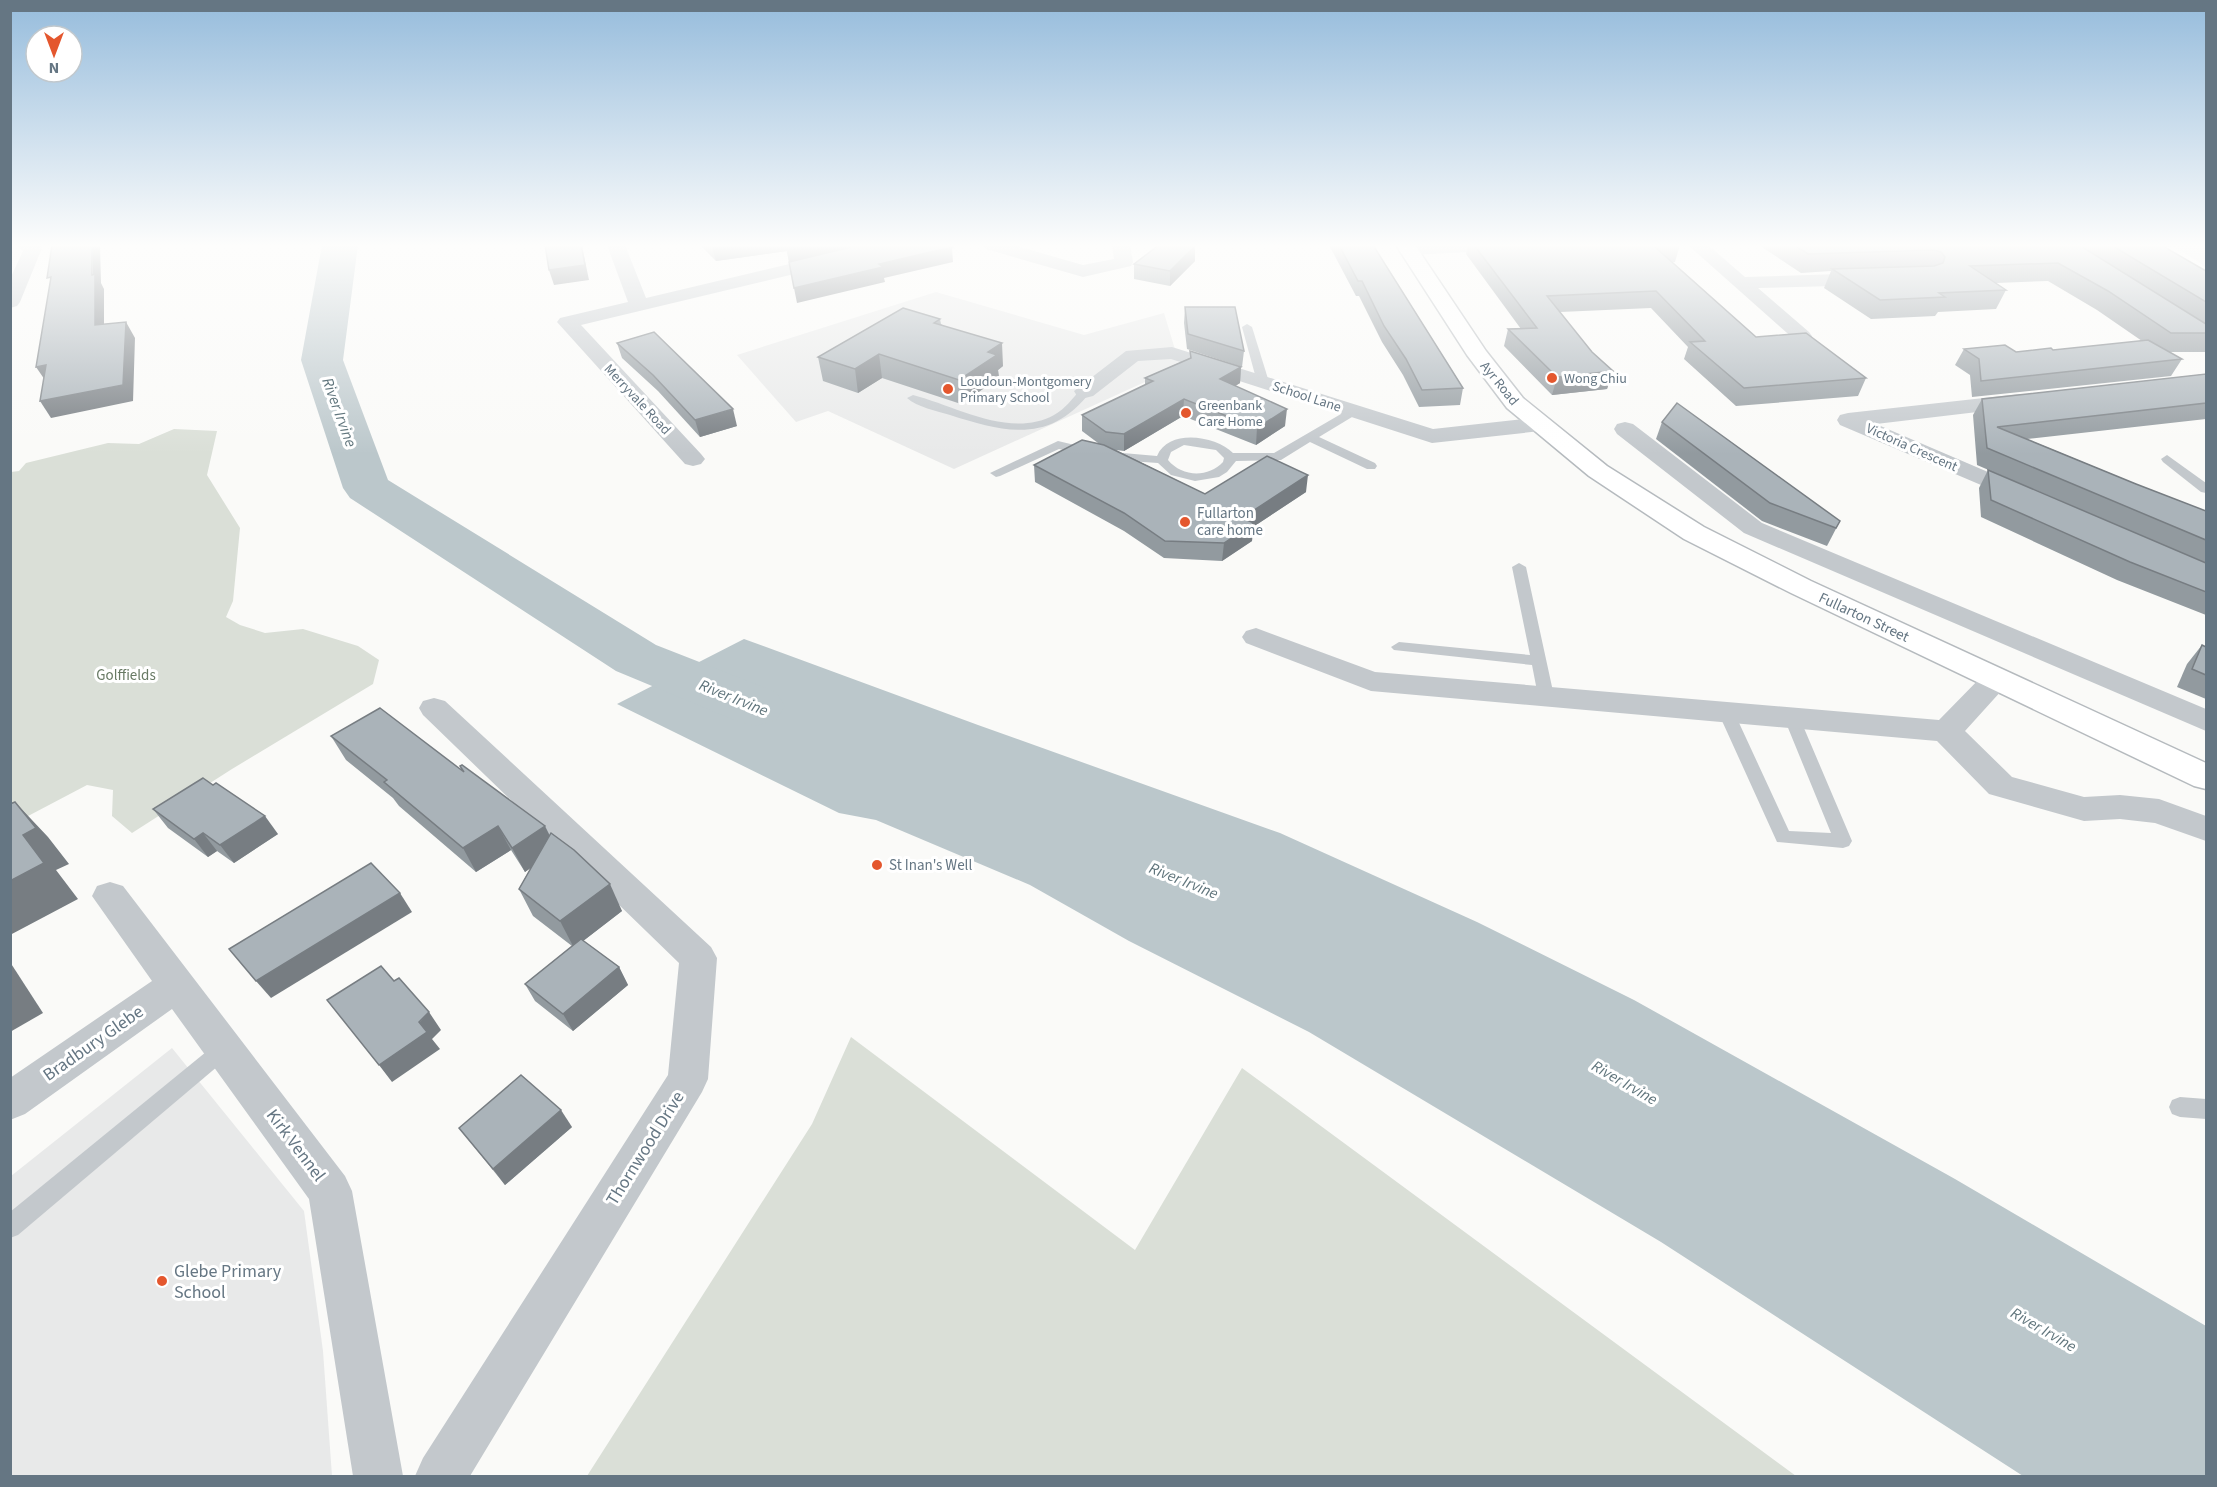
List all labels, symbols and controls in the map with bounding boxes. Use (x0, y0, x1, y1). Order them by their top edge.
north arrow (24, 24, 84, 84)
text: N (49, 57, 59, 79)
street label: Ayr Road (1475, 357, 1523, 410)
street label: Merryvale Road (599, 360, 675, 440)
place label: Wong Chiu (1564, 369, 1627, 389)
marker: Wong Chiu (1545, 371, 1559, 385)
place label: Loudoun-Montgomery Primary School (960, 372, 1092, 408)
water label: River Irvine (316, 374, 362, 451)
street label: School Lane (1270, 376, 1344, 418)
marker: Loudoun-Montgomery Primary School (941, 382, 955, 396)
place label: Greenbank Care Home (1198, 396, 1263, 432)
marker: Greenbank Care Home (1179, 406, 1193, 420)
street label: Victoria Crescent (1863, 419, 1961, 477)
place label: Fullarton care home (1197, 503, 1263, 541)
marker: Fullarton care home (1178, 515, 1192, 529)
street label: Fullarton Street (1815, 587, 1912, 648)
park label: Golffields (96, 665, 156, 686)
water label: River Irvine (696, 674, 772, 722)
place label: St Inan's Well (889, 855, 972, 876)
water label: River Irvine (1146, 857, 1222, 905)
marker: St Inan's Well (870, 858, 884, 872)
street label: Bradbury Glebe (38, 999, 149, 1087)
water label: River Irvine (1588, 1055, 1662, 1111)
street label: Thornwood Drive (600, 1086, 691, 1210)
street label: Kirk Vennel (260, 1104, 331, 1187)
place label: Glebe Primary School (174, 1259, 282, 1305)
marker: Glebe Primary School (155, 1274, 169, 1288)
water label: River Irvine (2007, 1302, 2081, 1358)

